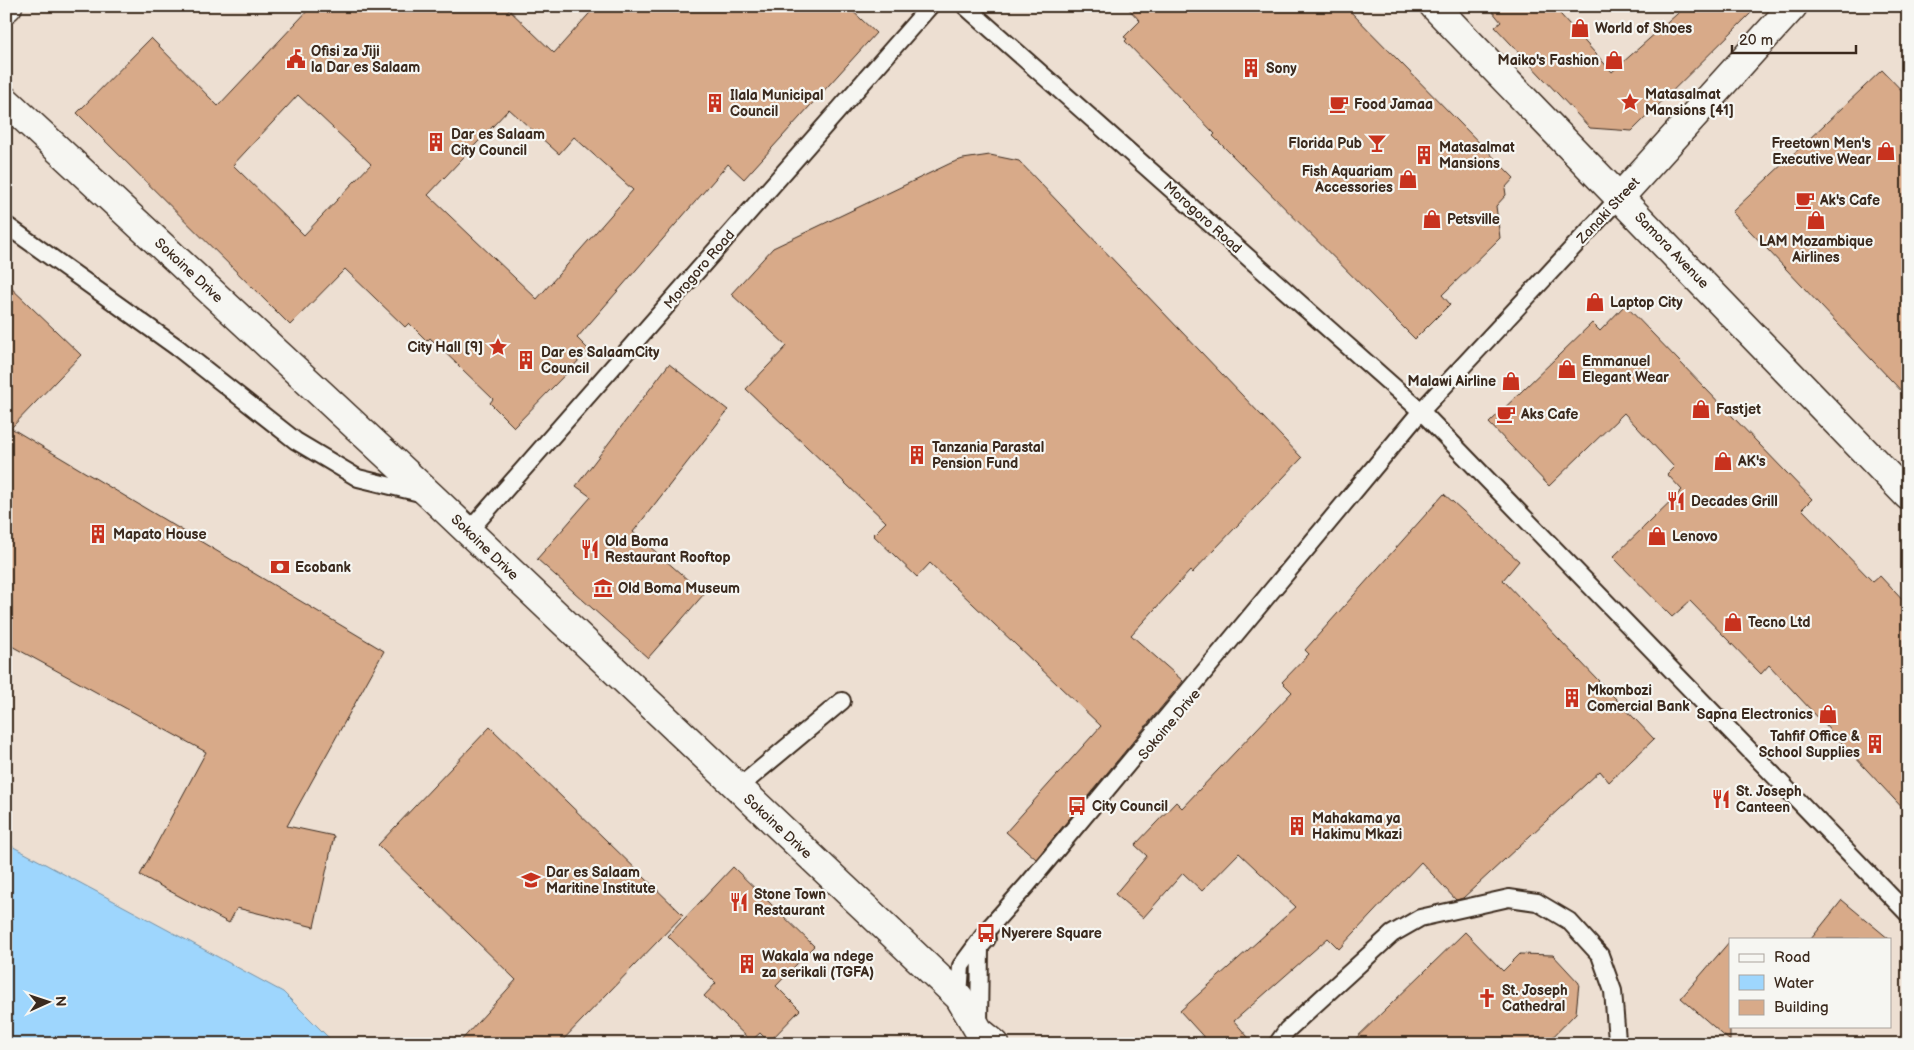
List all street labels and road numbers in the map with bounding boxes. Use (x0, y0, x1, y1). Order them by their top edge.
street label: Zanaki Street (1573, 173, 1644, 248)
street label: Morogoro Road (1160, 178, 1245, 257)
street label: Samora Avenue (1631, 209, 1712, 292)
street label: Morogoro Road (660, 226, 738, 312)
street label: Sokoine Drive (151, 234, 226, 306)
street label: Sokoine Drive (447, 511, 522, 584)
street label: Sokoine Drive (1135, 685, 1204, 763)
street label: Sokoine Drive (740, 790, 815, 862)

